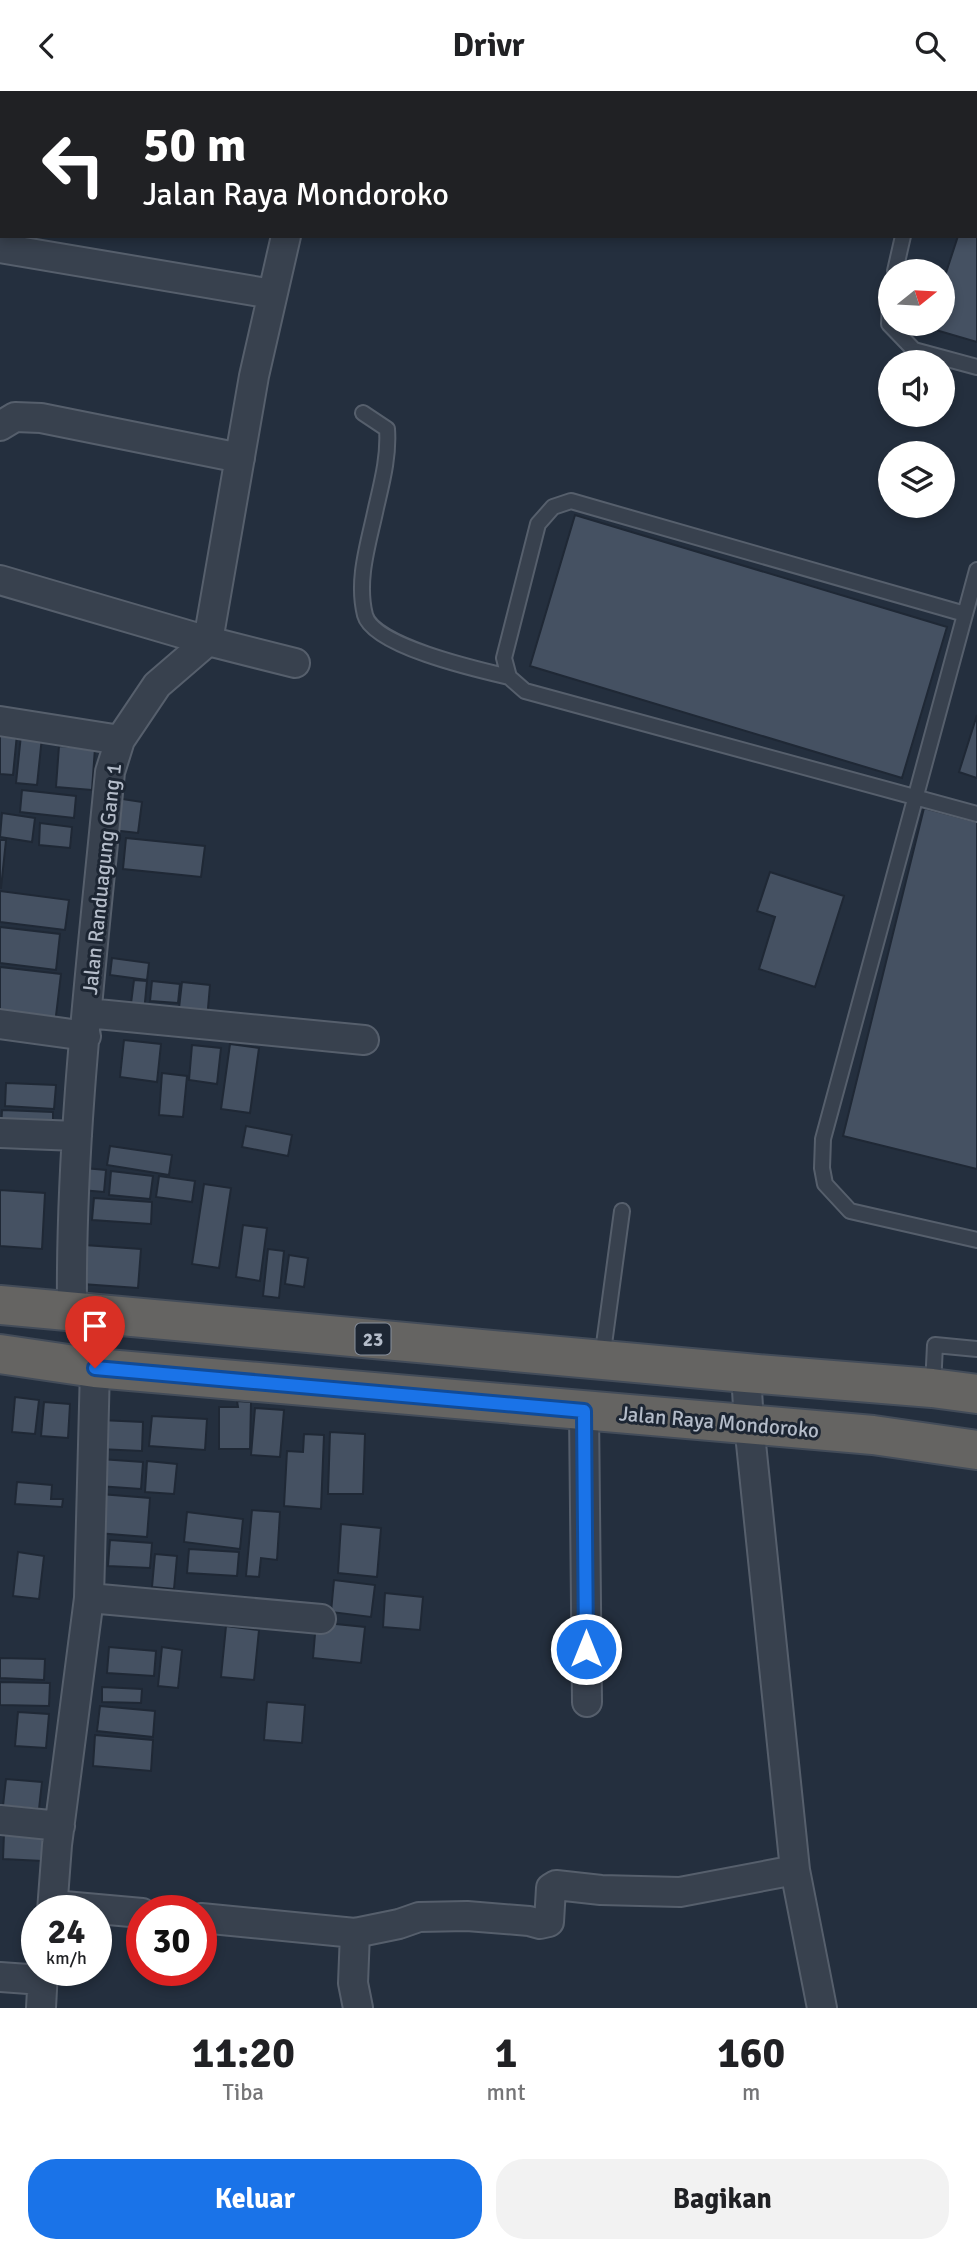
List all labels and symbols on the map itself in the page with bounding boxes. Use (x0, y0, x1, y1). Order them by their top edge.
north arrow (878, 259, 956, 336)
street label: Jalan Randuagung Gang 1 (77, 762, 127, 996)
pin (65, 1296, 125, 1368)
road number: 23 (356, 1323, 390, 1355)
street label: Jalan Raya Mondoroko (618, 1400, 820, 1444)
position arrow (549, 1612, 623, 1686)
speed limit sign: 30 (126, 1895, 217, 1986)

